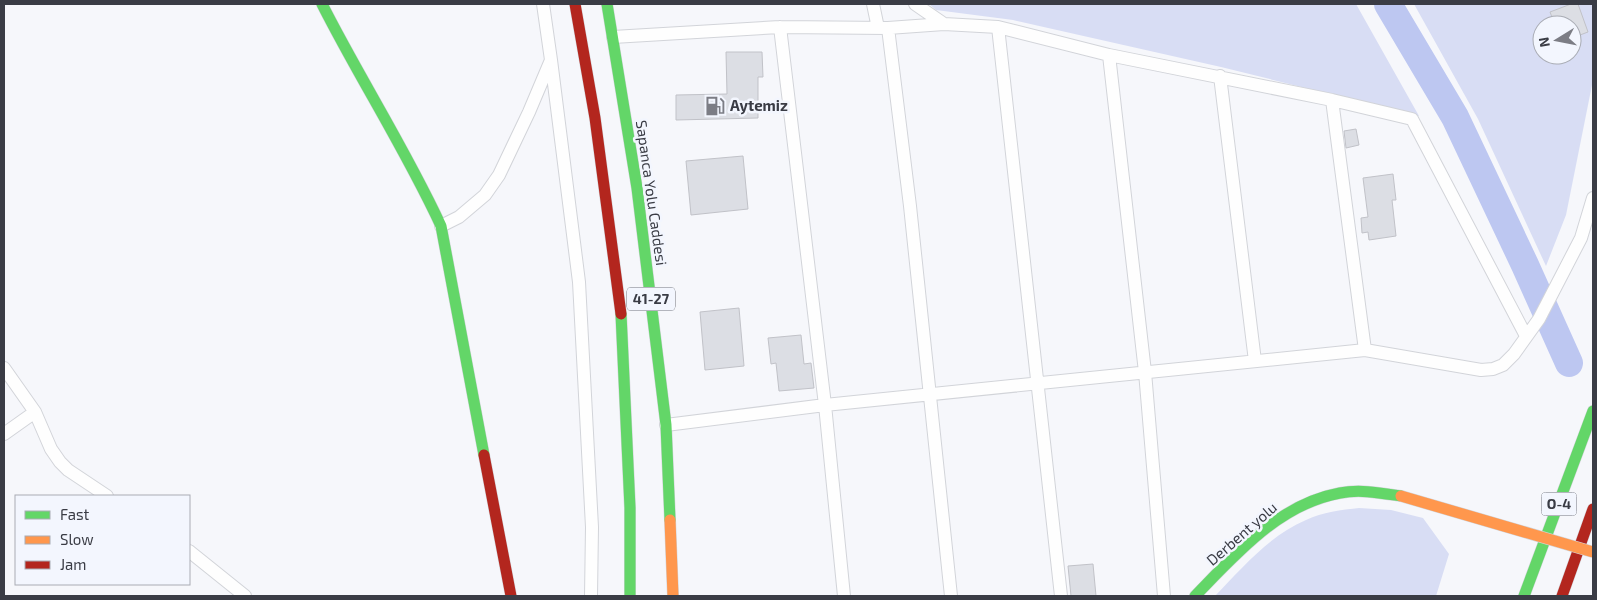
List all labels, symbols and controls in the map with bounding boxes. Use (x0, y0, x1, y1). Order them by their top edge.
north arrow (1532, 15, 1582, 65)
text: N (1534, 36, 1553, 49)
fuel station icon: Aytemiz (704, 95, 726, 117)
place label: Aytemiz (730, 96, 788, 115)
street label: Sapanca Yolu Caddesi (633, 119, 671, 267)
road number: 41-27 (627, 288, 675, 310)
road number: O-4 (1542, 492, 1576, 516)
legend (15, 495, 190, 585)
street label: Derbent yolu (1202, 498, 1280, 569)
text: Fast (60, 505, 90, 523)
text: Slow (60, 530, 94, 548)
text: Jam (60, 555, 86, 573)

